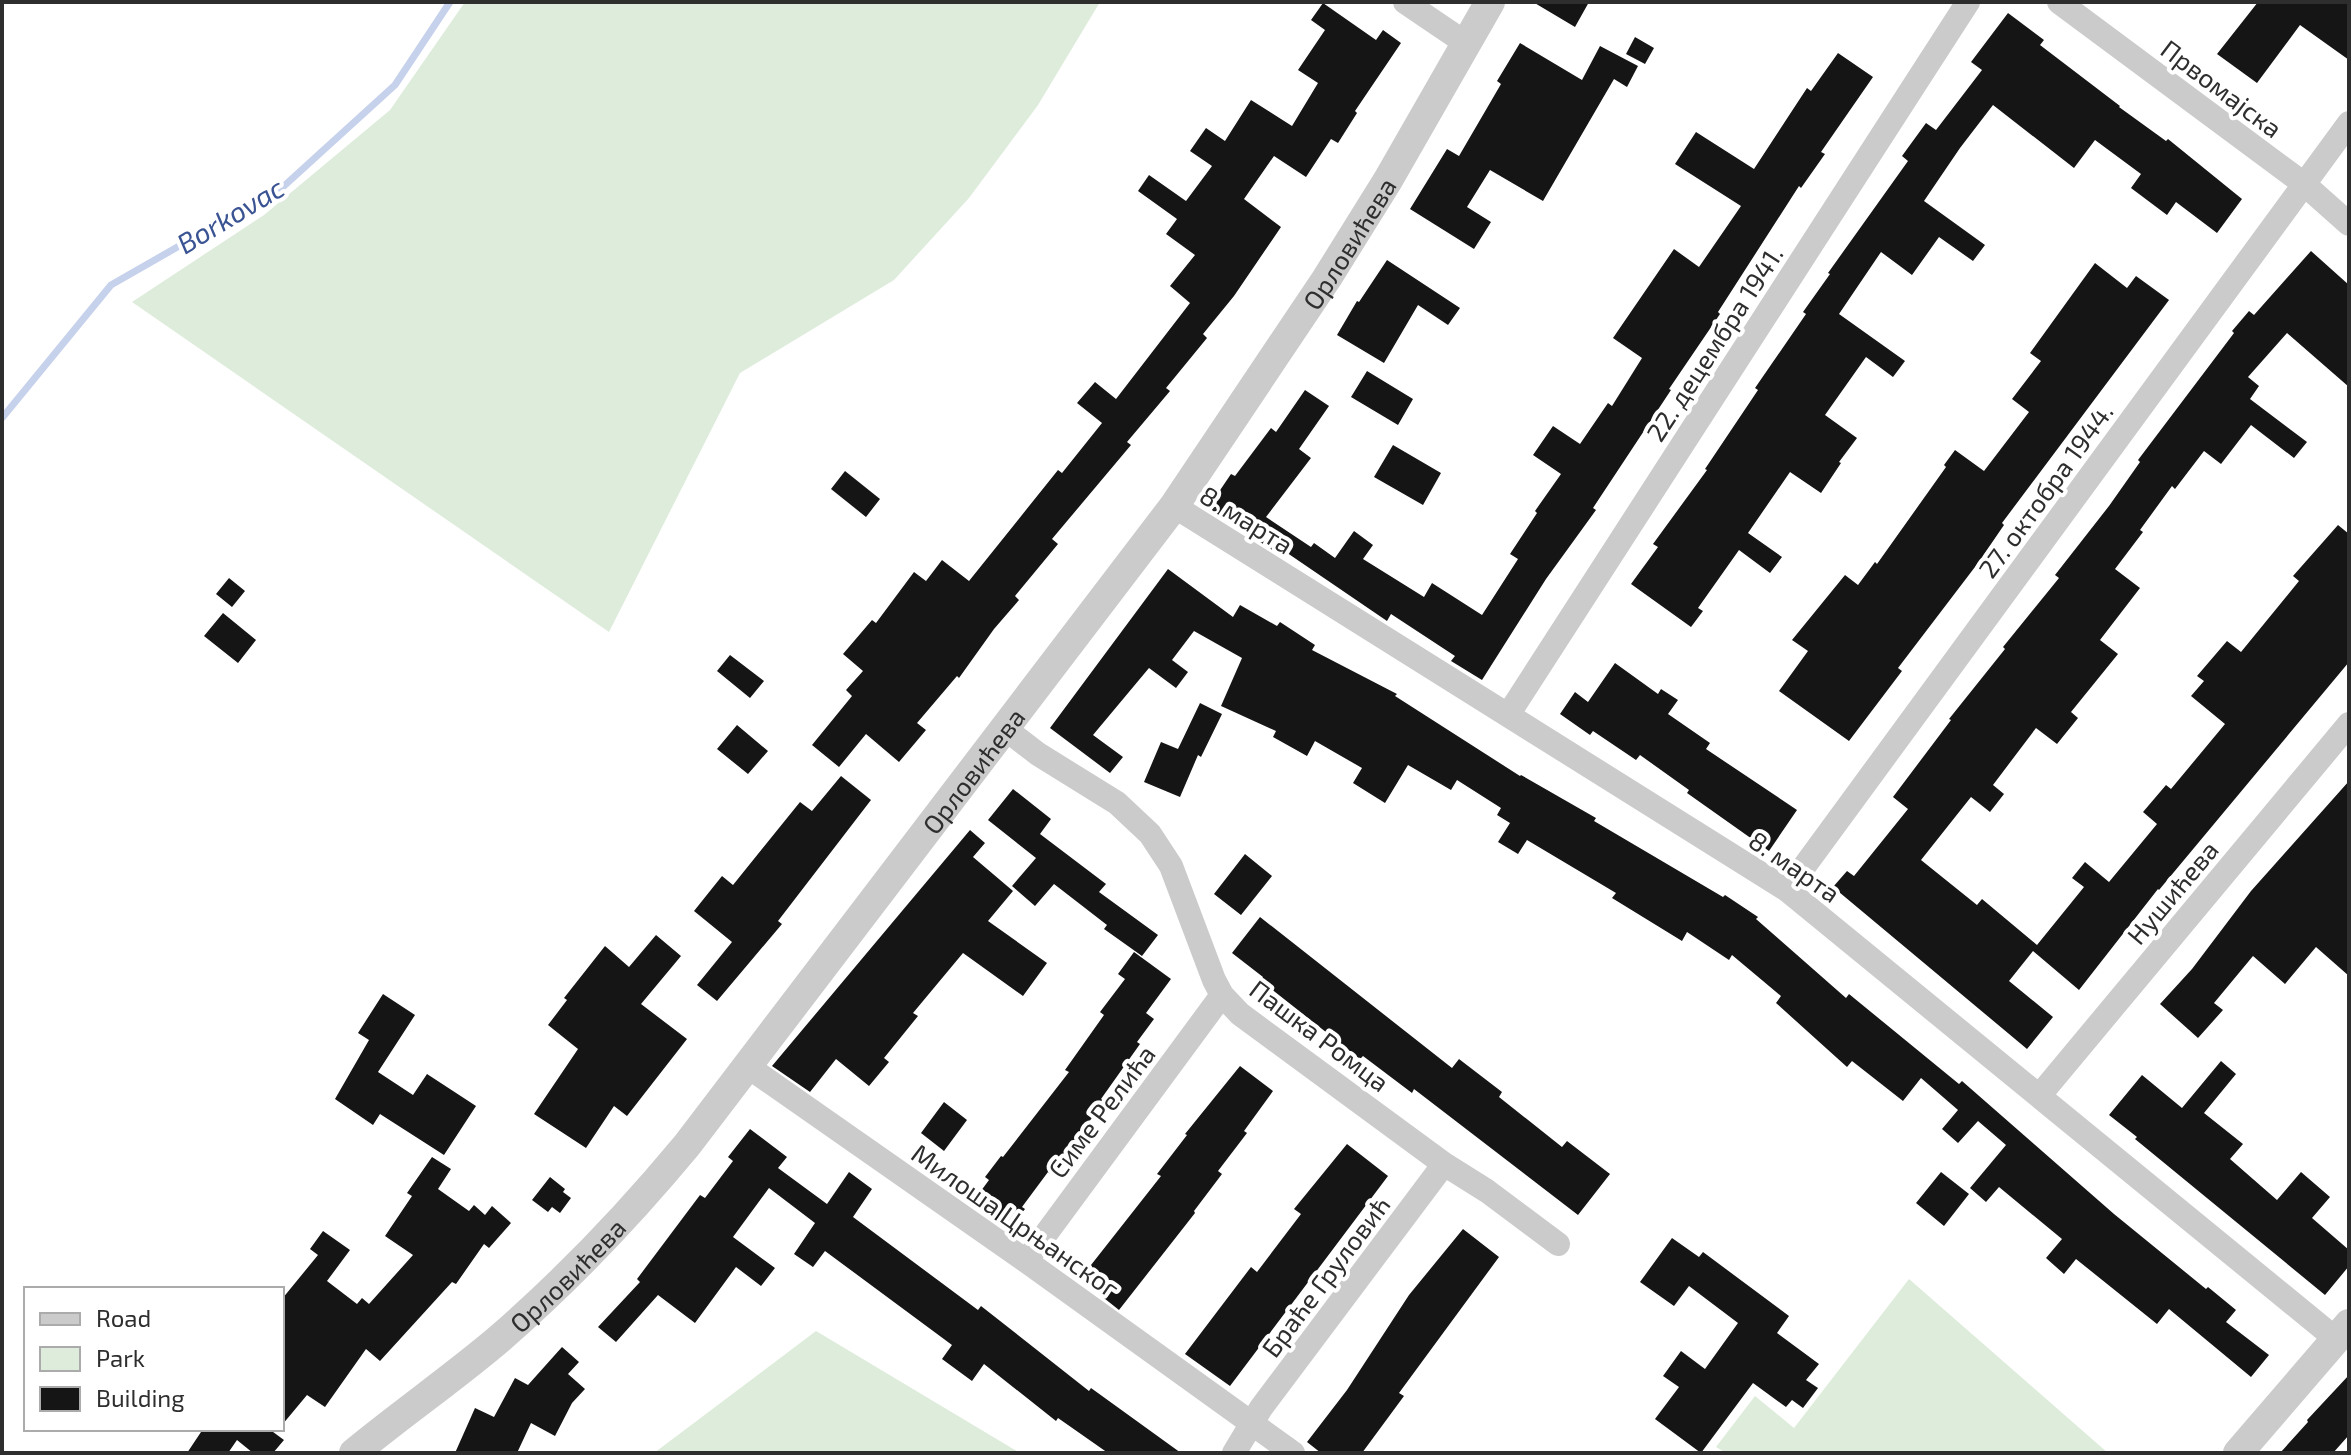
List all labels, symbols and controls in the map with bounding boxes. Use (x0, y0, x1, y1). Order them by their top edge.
street label: Првомајска (2155, 33, 2289, 143)
water label: Borkovac (170, 170, 290, 260)
street label: Орловићева (1295, 171, 1401, 315)
street label: 22. децембра 1941. (1639, 239, 1789, 447)
street label: 27. октобра 1944. (1971, 397, 2119, 583)
street label: 8. марта (1195, 478, 1299, 560)
street label: Орловићева (915, 701, 1030, 839)
street label: 8. марта (1744, 824, 1846, 908)
street label: Нушићева (2120, 834, 2225, 951)
street label: Пашка Ромца (1244, 973, 1396, 1097)
street label: Симе Релића (1041, 1039, 1161, 1183)
street label: Милоша Црњанског (906, 1137, 1126, 1303)
street label: Браће Груловић (1255, 1190, 1396, 1363)
street label: Орловићева (503, 1211, 631, 1338)
legend (24, 1287, 284, 1431)
text: Road (96, 1303, 151, 1332)
text: Park (96, 1343, 145, 1372)
text: Building (96, 1383, 185, 1412)

